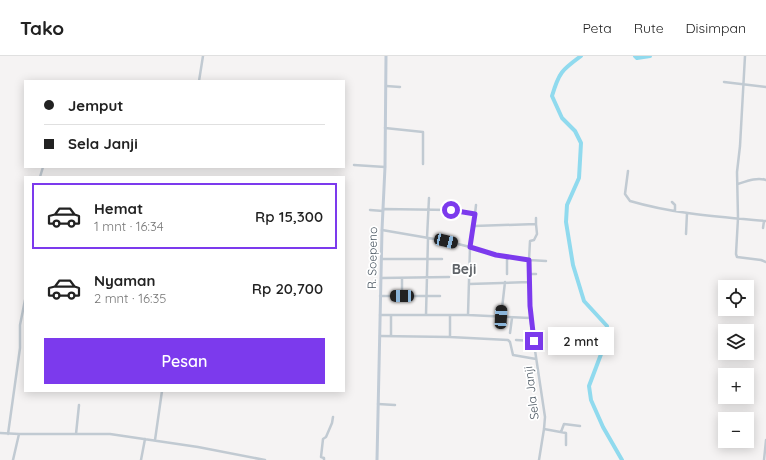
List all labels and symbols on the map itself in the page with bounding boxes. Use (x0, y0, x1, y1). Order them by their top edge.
route start (442, 201, 460, 219)
street label: R. Soepeno (364, 227, 380, 289)
car (433, 232, 459, 250)
district label: Beji (452, 260, 476, 278)
car (390, 290, 414, 302)
car (494, 305, 508, 329)
callout: 2 mnt (548, 327, 614, 355)
route end (525, 332, 543, 350)
street label: Sela Janji (520, 365, 542, 421)

